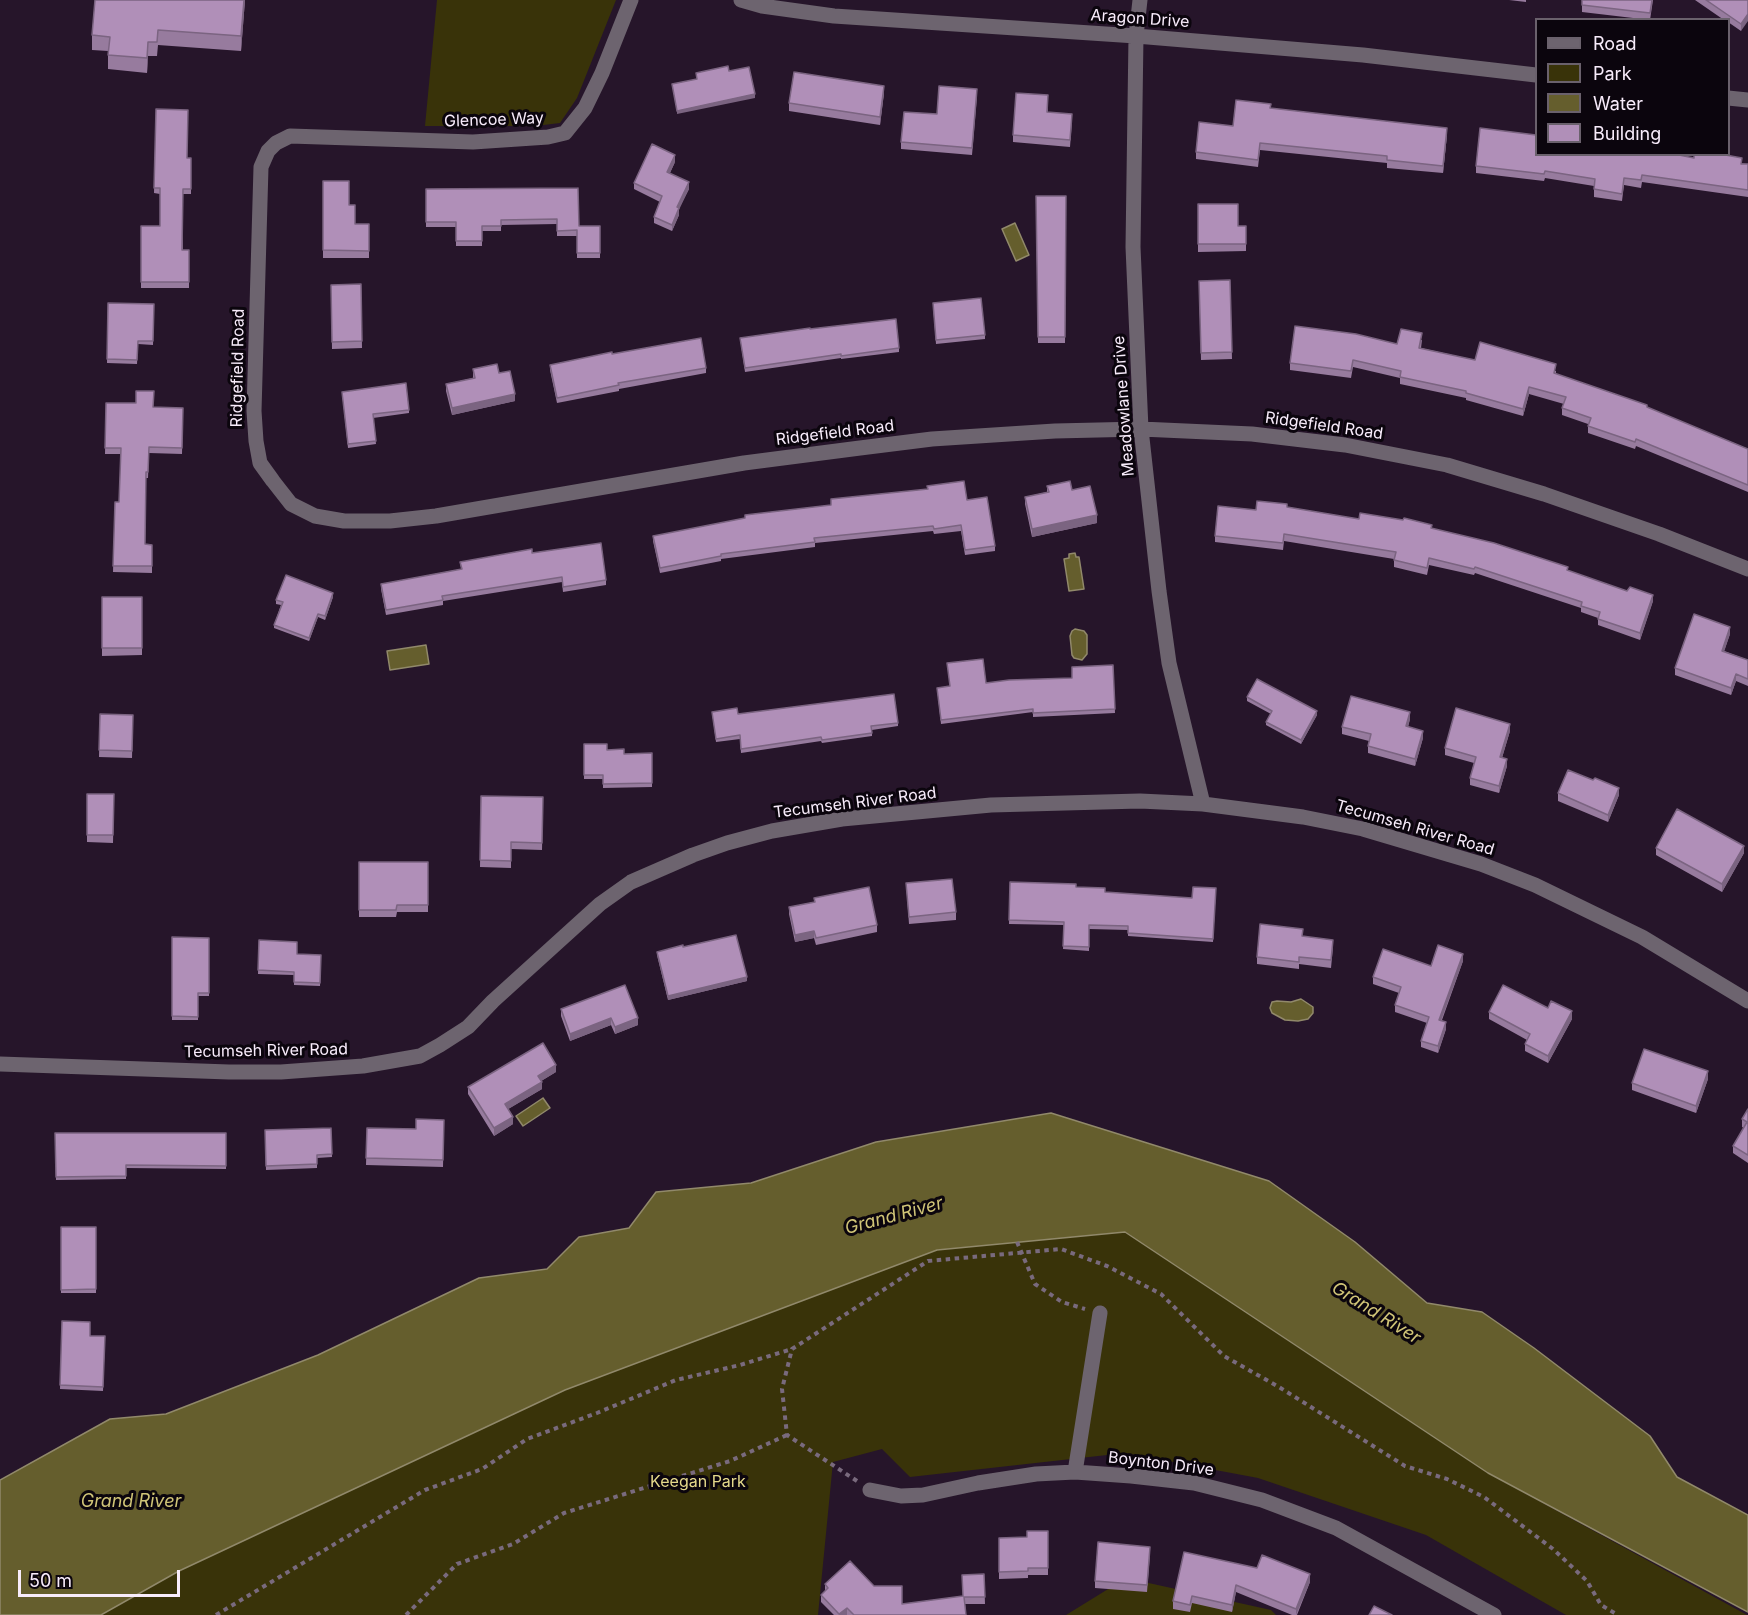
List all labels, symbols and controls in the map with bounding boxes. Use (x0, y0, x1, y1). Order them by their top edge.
street label: Aragon Drive (1090, 6, 1190, 32)
legend (1535, 18, 1730, 156)
text: Road (1593, 33, 1636, 54)
text: Park (1593, 63, 1632, 84)
text: Water (1593, 93, 1643, 114)
street label: Glencoe Way (444, 109, 544, 131)
text: Building (1593, 123, 1661, 144)
street label: Ridgefield Road (227, 308, 249, 428)
street label: Meadowlane Drive (1110, 335, 1138, 477)
street label: Ridgefield Road (1264, 408, 1384, 444)
street label: Ridgefield Road (775, 416, 895, 450)
street label: Tecumseh River Road (772, 783, 938, 823)
street label: Tecumseh River Road (1334, 796, 1496, 860)
street label: Tecumseh River Road (184, 1040, 348, 1062)
water label: Grand River (843, 1193, 945, 1239)
water label: Grand River (1328, 1277, 1424, 1349)
street label: Boynton Drive (1107, 1448, 1215, 1480)
park label: Keegan Park (650, 1472, 746, 1492)
water label: Grand River (81, 1491, 181, 1513)
scale bar (21, 1558, 183, 1596)
text: 50 m (29, 1570, 72, 1591)

